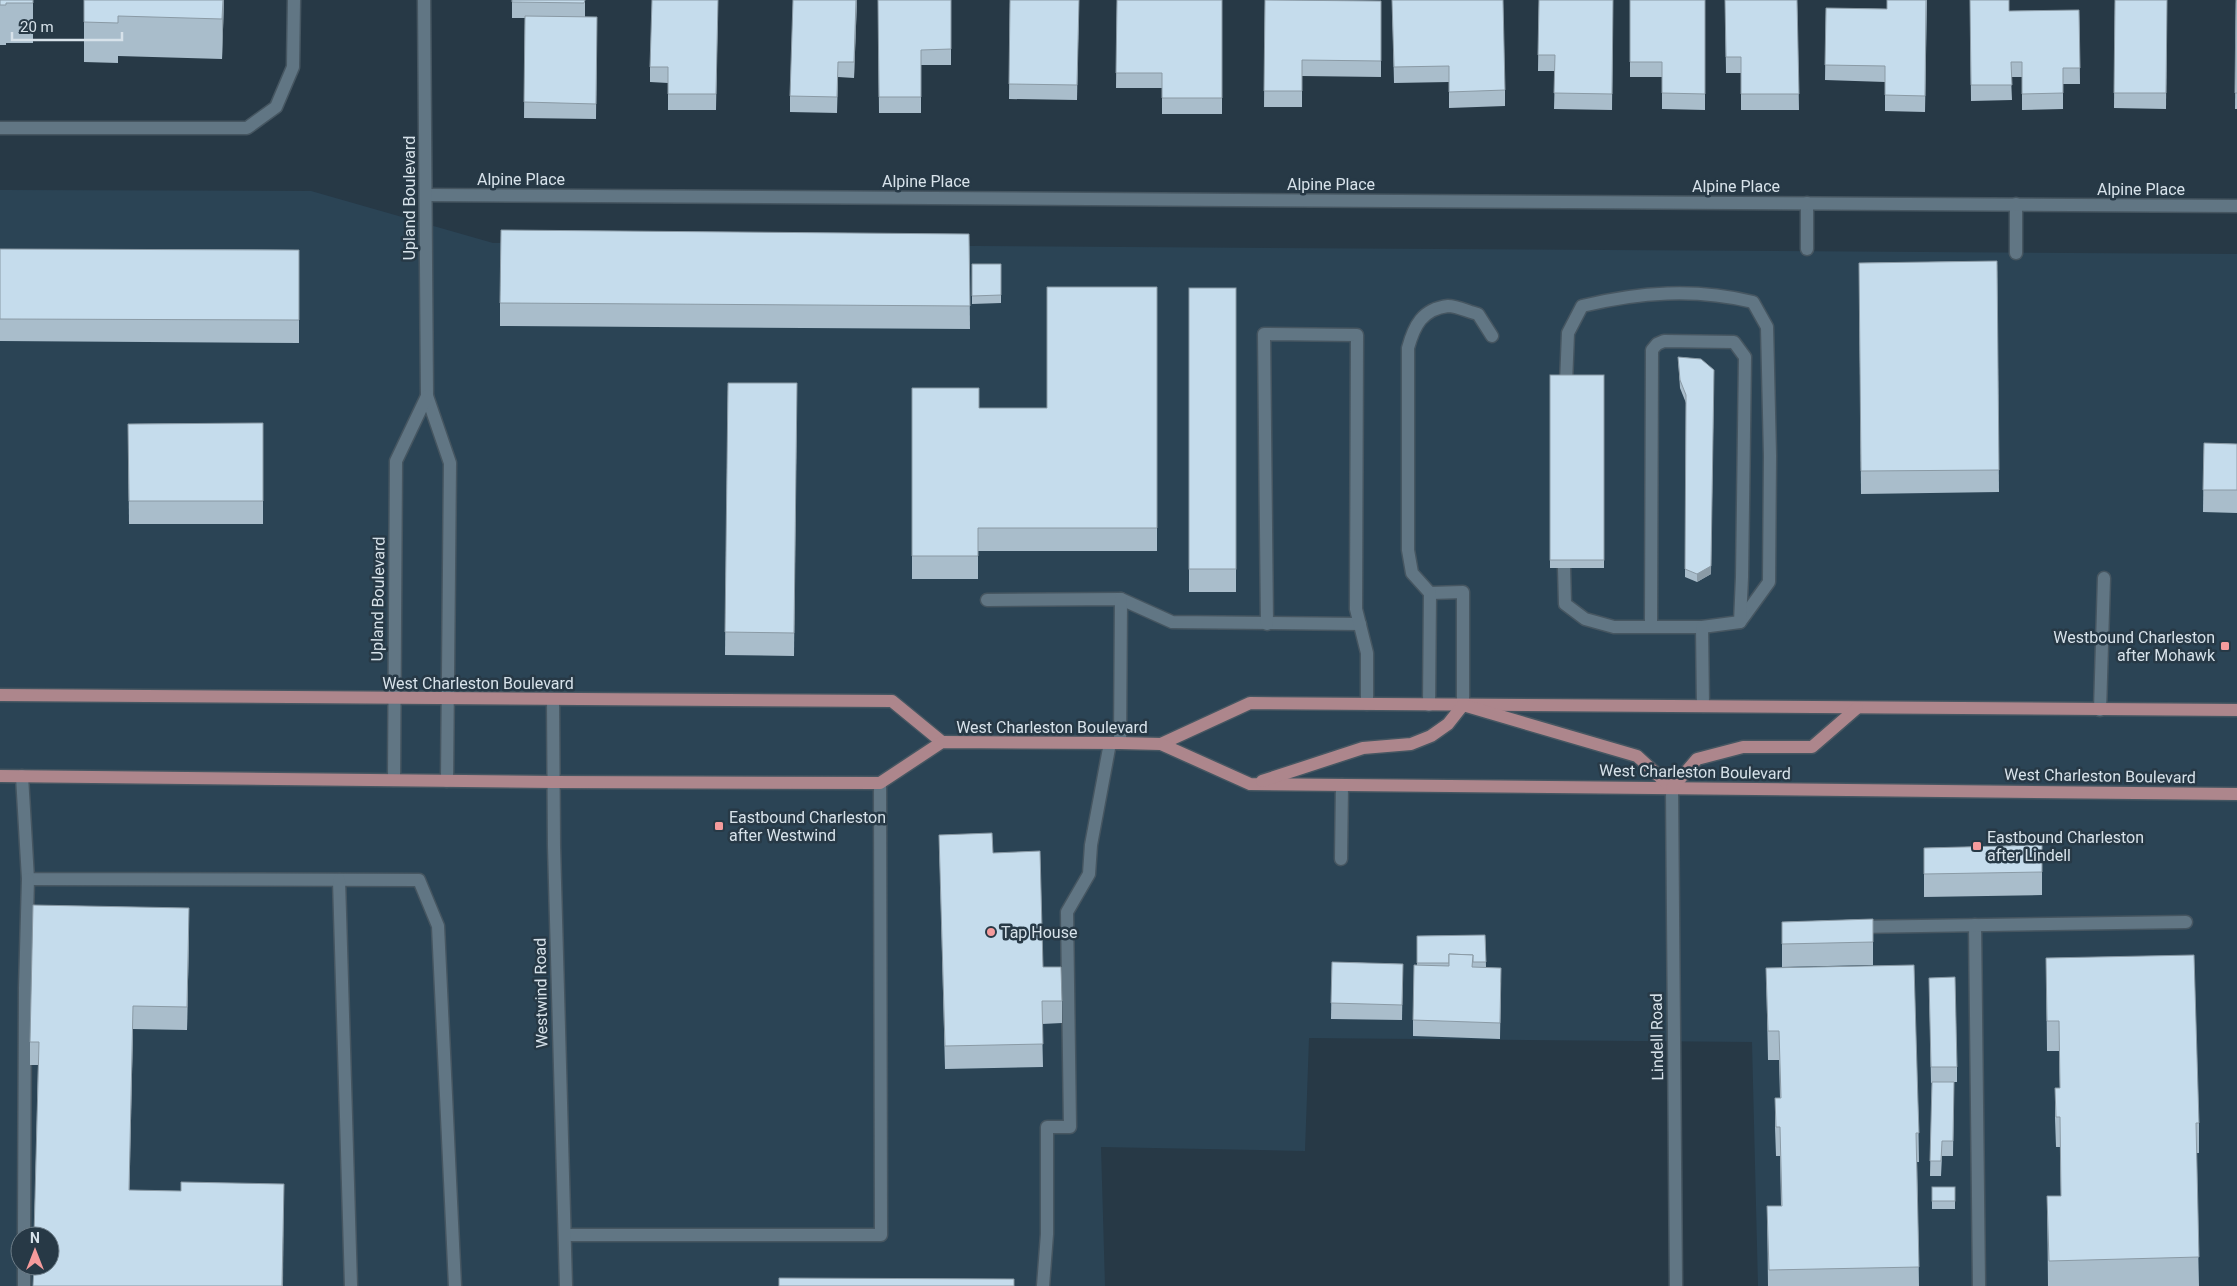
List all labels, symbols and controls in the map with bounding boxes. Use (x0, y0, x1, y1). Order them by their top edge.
scale bar (12, 10, 122, 42)
text: 20 m (20, 18, 54, 36)
street label: Upland Boulevard (400, 136, 419, 260)
street label: Alpine Place (477, 170, 565, 189)
street label: Alpine Place (882, 172, 970, 191)
street label: Alpine Place (1287, 175, 1375, 194)
street label: Alpine Place (1692, 177, 1780, 196)
street label: Alpine Place (2097, 180, 2185, 199)
street label: Upland Boulevard (367, 537, 389, 661)
place label: Westbound Charleston after Mohawk (2053, 628, 2216, 665)
marker: Westbound Charleston after Mohawk (2219, 640, 2231, 652)
street label: West Charleston Boulevard (382, 674, 574, 693)
street label: West Charleston Boulevard (956, 718, 1148, 737)
street label: West Charleston Boulevard (1599, 761, 1791, 783)
street label: West Charleston Boulevard (2004, 765, 2196, 787)
place label: Eastbound Charleston after Westwind (729, 808, 886, 845)
marker: Eastbound Charleston after Westwind (713, 820, 725, 832)
place label: Eastbound Charleston after Lindell (1987, 828, 2144, 865)
marker: Eastbound Charleston after Lindell (1971, 840, 1983, 852)
place label: Tap House (1001, 923, 1077, 942)
marker: Tap House (985, 926, 997, 938)
street label: Westwind Road (531, 938, 551, 1048)
street label: Lindell Road (1647, 993, 1667, 1081)
north arrow (10, 1226, 60, 1276)
text: N (30, 1230, 40, 1246)

